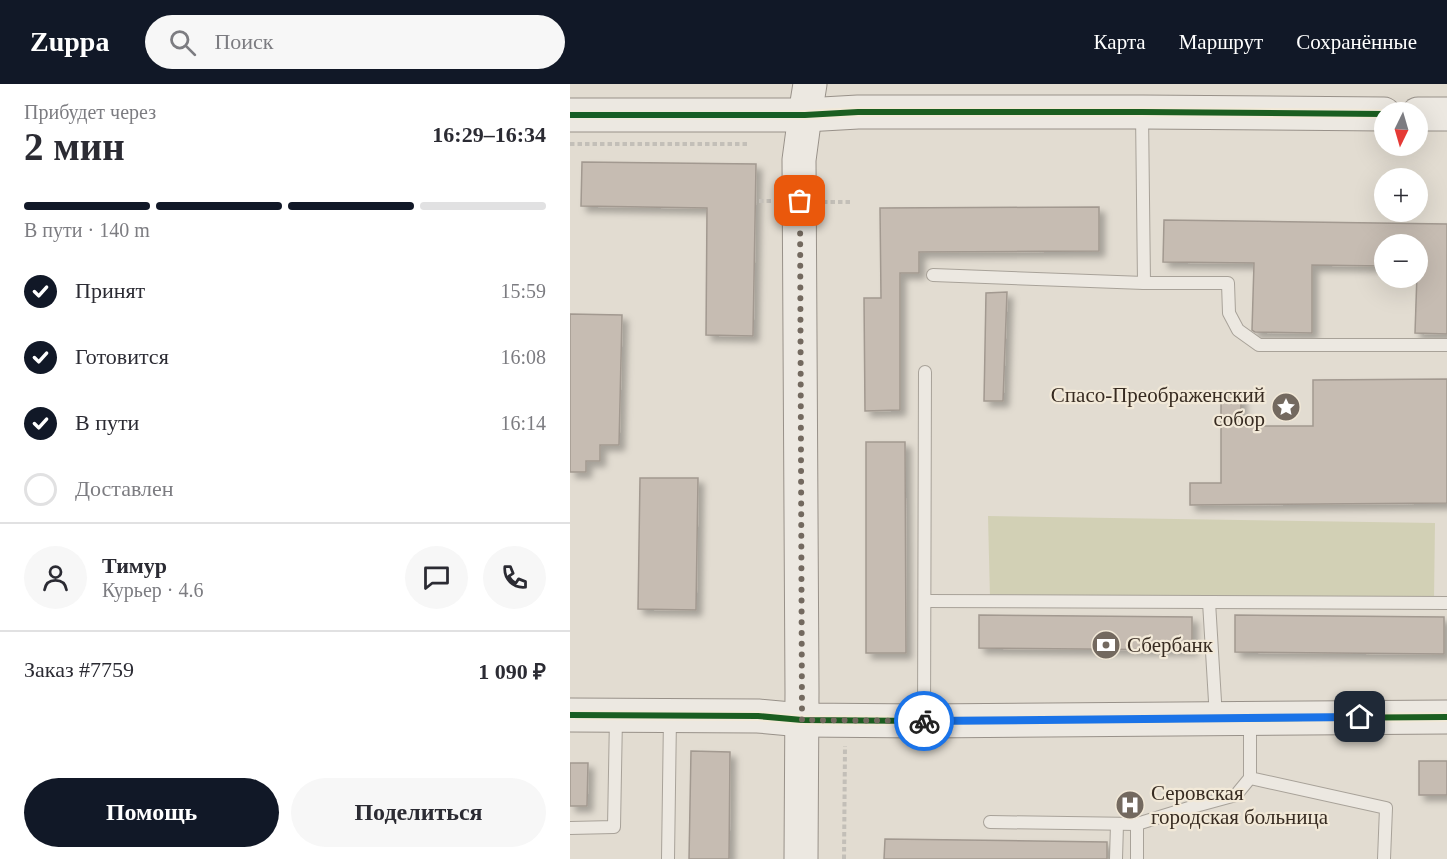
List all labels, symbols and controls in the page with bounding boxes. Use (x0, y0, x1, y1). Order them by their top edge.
search box (145, 15, 565, 69)
text: Zuppa (30, 26, 109, 57)
icon: search (166, 26, 199, 59)
text: Поиск (214, 29, 274, 54)
text: Карта (1094, 30, 1146, 54)
text: Маршрут (1179, 30, 1263, 54)
text: Сохранённые (1296, 30, 1417, 54)
text: Прибудет через (24, 101, 156, 123)
north arrow (1374, 102, 1428, 156)
map controls (1374, 102, 1428, 288)
text: 16:29–16:34 (432, 122, 546, 147)
text: 2 мин (24, 125, 125, 168)
button: + (1374, 168, 1428, 222)
pin (774, 175, 825, 226)
icon: bag (783, 184, 816, 217)
text: В пути · 140 m (24, 219, 150, 241)
button: − (1374, 234, 1428, 288)
icon: check (24, 275, 57, 308)
text: Принят (75, 278, 145, 303)
text: 15:59 (500, 280, 546, 302)
icon: check (24, 341, 57, 374)
text: Готовится (75, 344, 169, 369)
text: 16:08 (500, 346, 546, 368)
place label: Спасо-Преображенский собор (1051, 383, 1265, 431)
place icon: Спасо-Преображенский собор (1270, 391, 1302, 423)
icon: check (24, 407, 57, 440)
text: В пути (75, 410, 139, 435)
text: 16:14 (500, 412, 546, 434)
text: Доставлен (75, 476, 174, 501)
button: person (24, 546, 87, 609)
button: chat (405, 546, 468, 609)
button: phone (483, 546, 546, 609)
text: Тимур (102, 553, 167, 578)
text: Курьер · 4.6 (102, 579, 204, 601)
bank icon: Сбербанк (1090, 629, 1122, 661)
place label: Сбербанк (1127, 633, 1214, 657)
text: Заказ #7759 (24, 657, 134, 682)
text: 1 090 ₽ (478, 659, 546, 684)
courier (894, 691, 954, 751)
pin (1334, 691, 1385, 742)
icon: home (1343, 700, 1376, 733)
icon: bike (908, 705, 941, 738)
button: Помощь (24, 778, 279, 847)
button: Поделиться (291, 778, 546, 847)
place label: Серовская городская больница (1151, 781, 1329, 829)
hospital icon: Серовская городская больница (1114, 789, 1146, 821)

